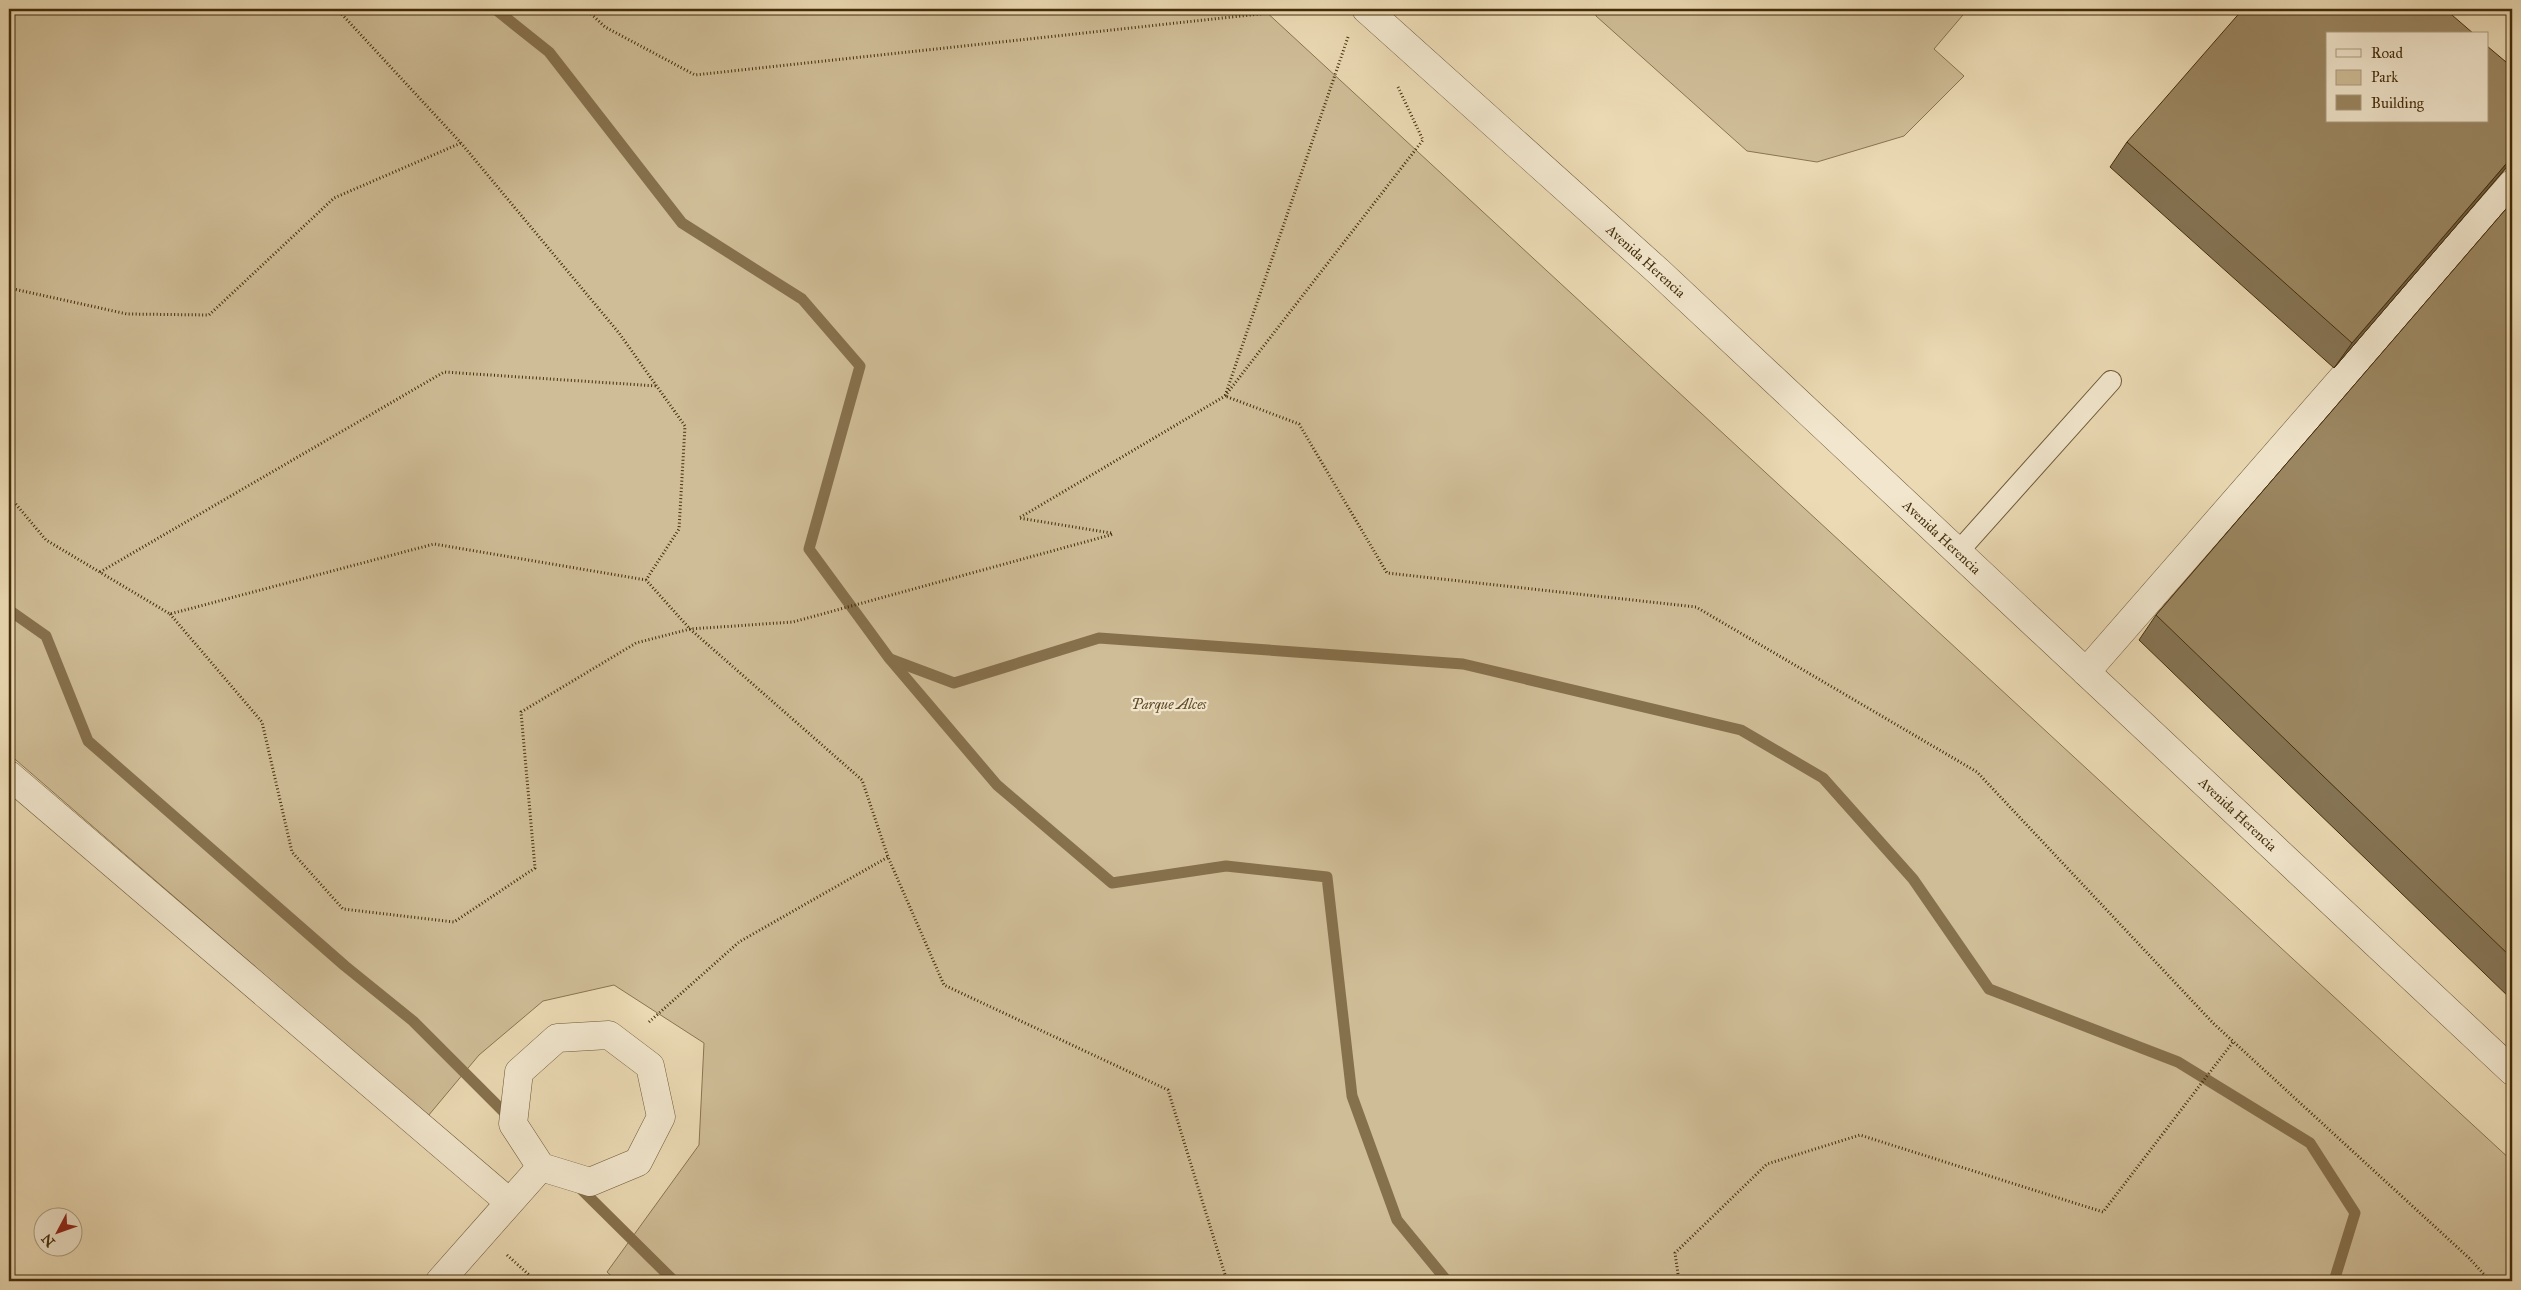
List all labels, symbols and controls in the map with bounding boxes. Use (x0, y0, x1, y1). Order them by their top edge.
legend (2326, 32, 2488, 122)
text: Road (2371, 44, 2403, 62)
text: Park (2371, 68, 2398, 86)
text: Building (2371, 94, 2425, 112)
street label: Avenida Herencia (1602, 221, 1689, 301)
street label: Avenida Herencia (1898, 496, 1984, 578)
park label: Parque Alces (1132, 696, 1207, 713)
street label: Avenida Herencia (2194, 773, 2280, 855)
north arrow (32, 1208, 82, 1258)
text: N (38, 1230, 59, 1250)

